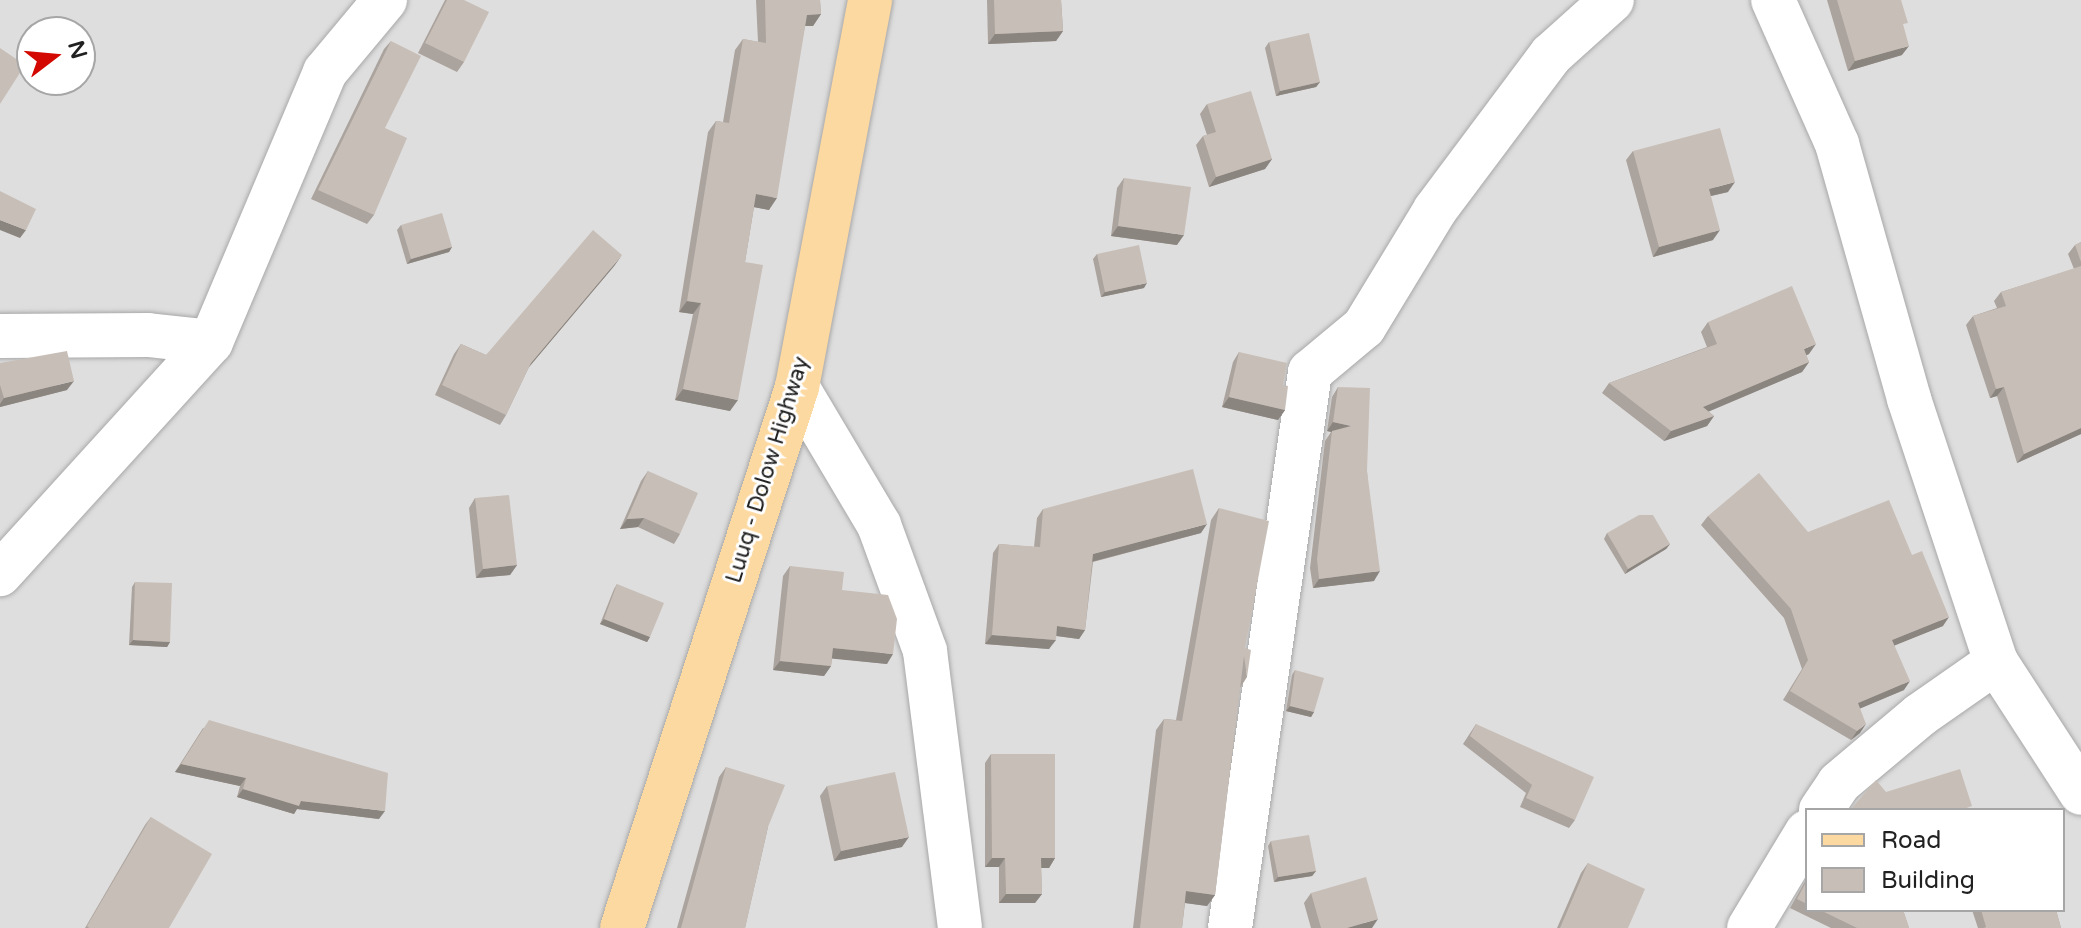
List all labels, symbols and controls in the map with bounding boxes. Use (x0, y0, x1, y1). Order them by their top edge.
north arrow (16, 16, 96, 96)
text: N (62, 38, 92, 62)
street label: Luuq - Dolow Highway (721, 354, 815, 586)
legend (1805, 808, 2065, 912)
text: Road (1881, 826, 1941, 855)
text: Building (1881, 866, 1975, 895)

